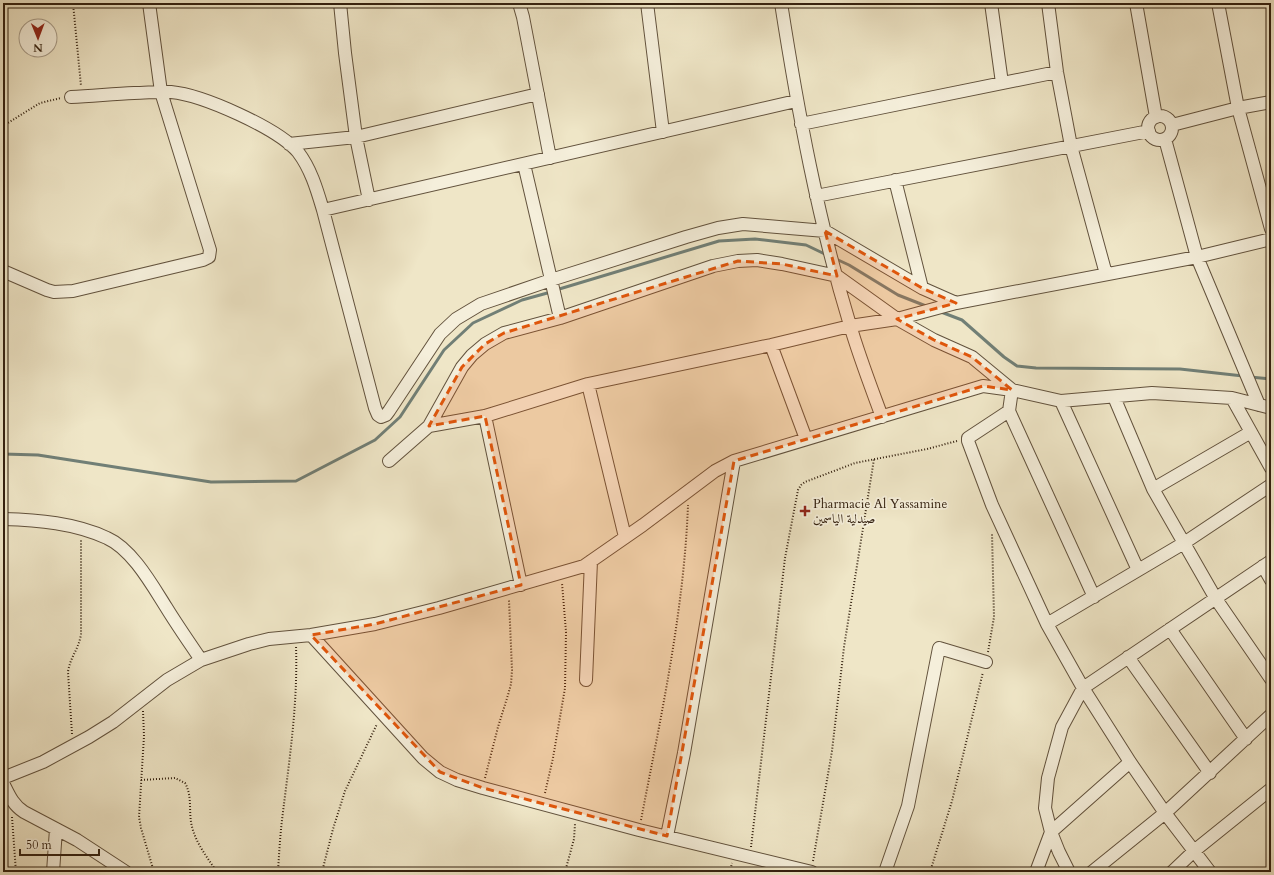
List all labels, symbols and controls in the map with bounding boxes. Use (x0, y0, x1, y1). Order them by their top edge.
north arrow (18, 18, 58, 58)
text: N (33, 40, 43, 55)
place label: Pharmacie Al Yassamine صيدلية الياسمين (813, 495, 947, 528)
marker: Pharmacie Al Yassamine صيدلية الياسمين (800, 506, 810, 516)
scale bar (20, 831, 99, 857)
text: 50 m (26, 837, 53, 853)

